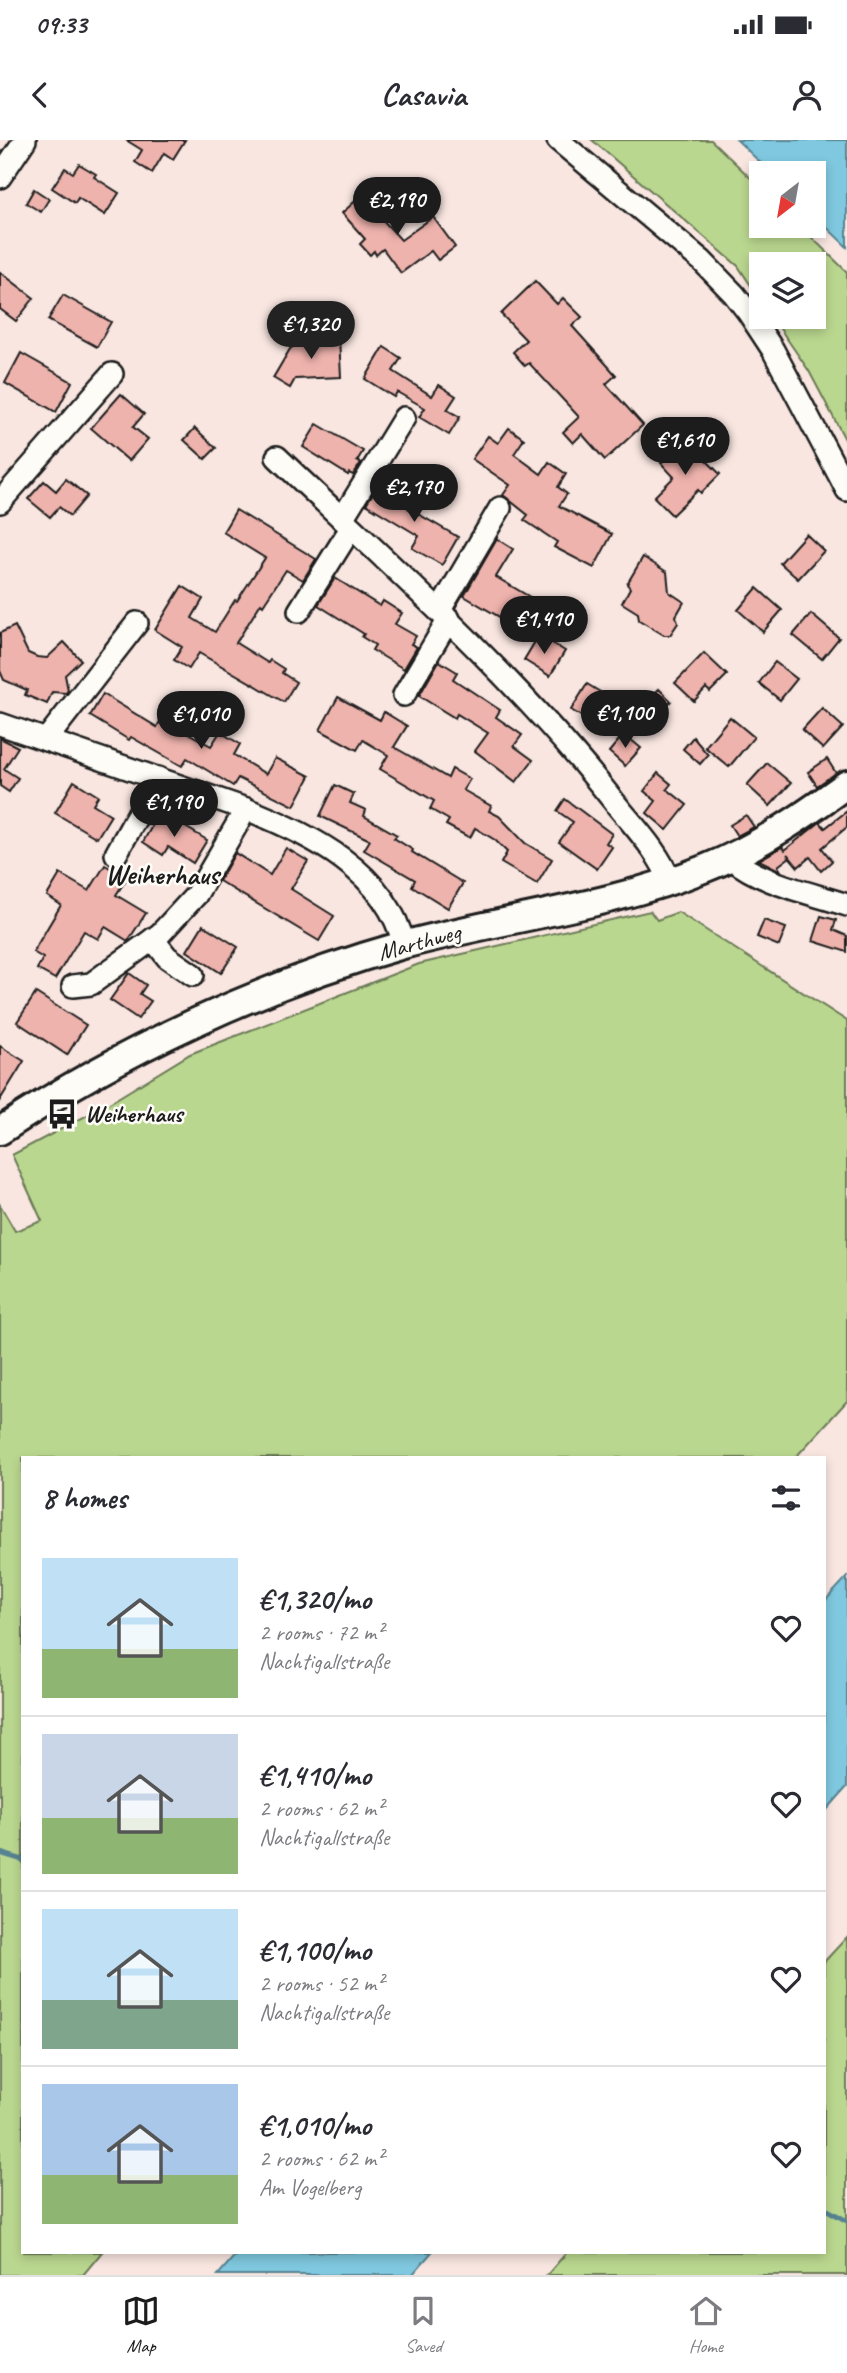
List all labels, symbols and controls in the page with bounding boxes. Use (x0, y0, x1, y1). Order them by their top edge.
text: 09:33 (35, 8, 87, 41)
text: Casavia (381, 74, 466, 115)
icon: back (21, 76, 59, 114)
icon: person (788, 76, 826, 114)
north arrow (749, 161, 826, 238)
map controls (749, 161, 826, 329)
pin: €2,190 (340, 178, 454, 237)
text: €2,190 (369, 185, 425, 214)
button: layers (749, 252, 826, 329)
pin: €1,320 (254, 302, 368, 361)
text: €1,320 (283, 309, 339, 338)
pin: €1,610 (628, 418, 742, 477)
text: €1,610 (657, 425, 713, 454)
pin: €2,170 (357, 464, 471, 524)
text: €2,170 (386, 472, 442, 501)
pin: €1,410 (487, 596, 601, 656)
text: €1,410 (516, 604, 572, 633)
pin: €1,100 (568, 690, 682, 750)
pin: €1,010 (144, 692, 258, 751)
text: €1,100 (597, 698, 653, 727)
text: €1,010 (173, 699, 229, 728)
pin: €1,190 (117, 780, 231, 839)
text: €1,190 (146, 787, 202, 816)
district label: Weiherhaus (105, 857, 222, 892)
street label: Marthweg (375, 916, 466, 967)
bus stop icon: Weiherhaus (45, 1097, 79, 1131)
place label: Weiherhaus (85, 1099, 185, 1129)
text: 8 homes (42, 1479, 127, 1517)
icon: filters (767, 1479, 805, 1517)
text: €1,320/mo (259, 1580, 371, 1618)
icon: home (98, 1586, 182, 1670)
icon: heart (767, 1609, 805, 1647)
text: 2 rooms · 72 m² (259, 1618, 383, 1647)
text: Nachtigallstraße (259, 1647, 389, 1676)
text: €1,410/mo (259, 1756, 371, 1794)
icon: home (98, 1762, 182, 1846)
icon: heart (767, 1785, 805, 1823)
text: 2 rooms · 62 m² (259, 1794, 383, 1823)
text: Nachtigallstraße (259, 1823, 389, 1852)
text: €1,100/mo (259, 1931, 371, 1969)
icon: home (98, 1937, 182, 2021)
icon: heart (767, 1960, 805, 1998)
text: 2 rooms · 52 m² (259, 1969, 383, 1998)
text: Nachtigallstraße (259, 1998, 389, 2027)
text: €1,010/mo (259, 2106, 371, 2144)
icon: home (98, 2112, 182, 2196)
icon: heart (767, 2135, 805, 2173)
text: 2 rooms · 62 m² (259, 2144, 383, 2173)
text: Am Vogelberg (259, 2173, 361, 2202)
tab: Map (122, 2292, 160, 2358)
tab: Saved (404, 2292, 442, 2358)
tab: Home (687, 2292, 725, 2358)

